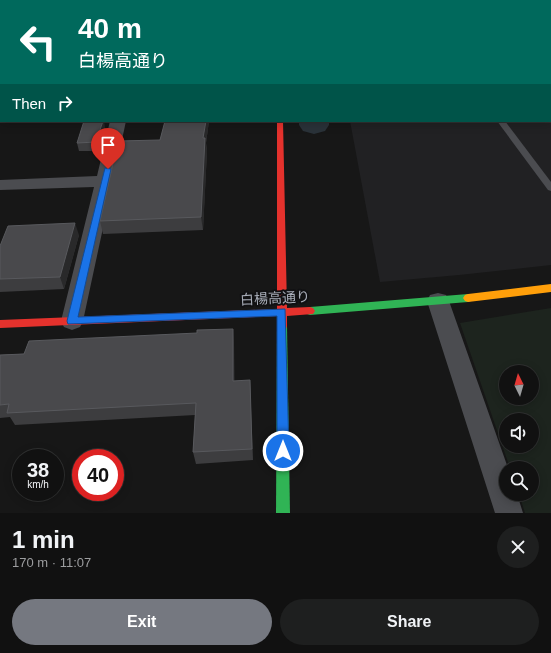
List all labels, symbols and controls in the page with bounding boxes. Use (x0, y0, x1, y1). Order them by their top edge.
text: 40 m (78, 13, 142, 44)
icon: left (12, 16, 64, 68)
text: 白楊高通り (78, 51, 168, 71)
icon: right (54, 92, 76, 114)
text: Then (12, 95, 46, 112)
pin (91, 128, 125, 169)
icon: arrive (97, 134, 119, 156)
street label: 白楊高通り (240, 288, 310, 308)
north arrow (499, 365, 539, 405)
map controls (499, 365, 539, 501)
button: sound (499, 413, 539, 453)
position arrow (262, 430, 304, 472)
speed limit sign: 40 (72, 449, 124, 501)
text: 38 (27, 459, 49, 481)
button: search (499, 461, 539, 501)
text: km/h (27, 479, 49, 490)
text: 1 min (12, 526, 75, 553)
button: close (497, 526, 539, 568)
text: 170 m · 11:07 (12, 555, 91, 570)
button: Exit (12, 599, 272, 645)
button: Share (280, 599, 539, 645)

